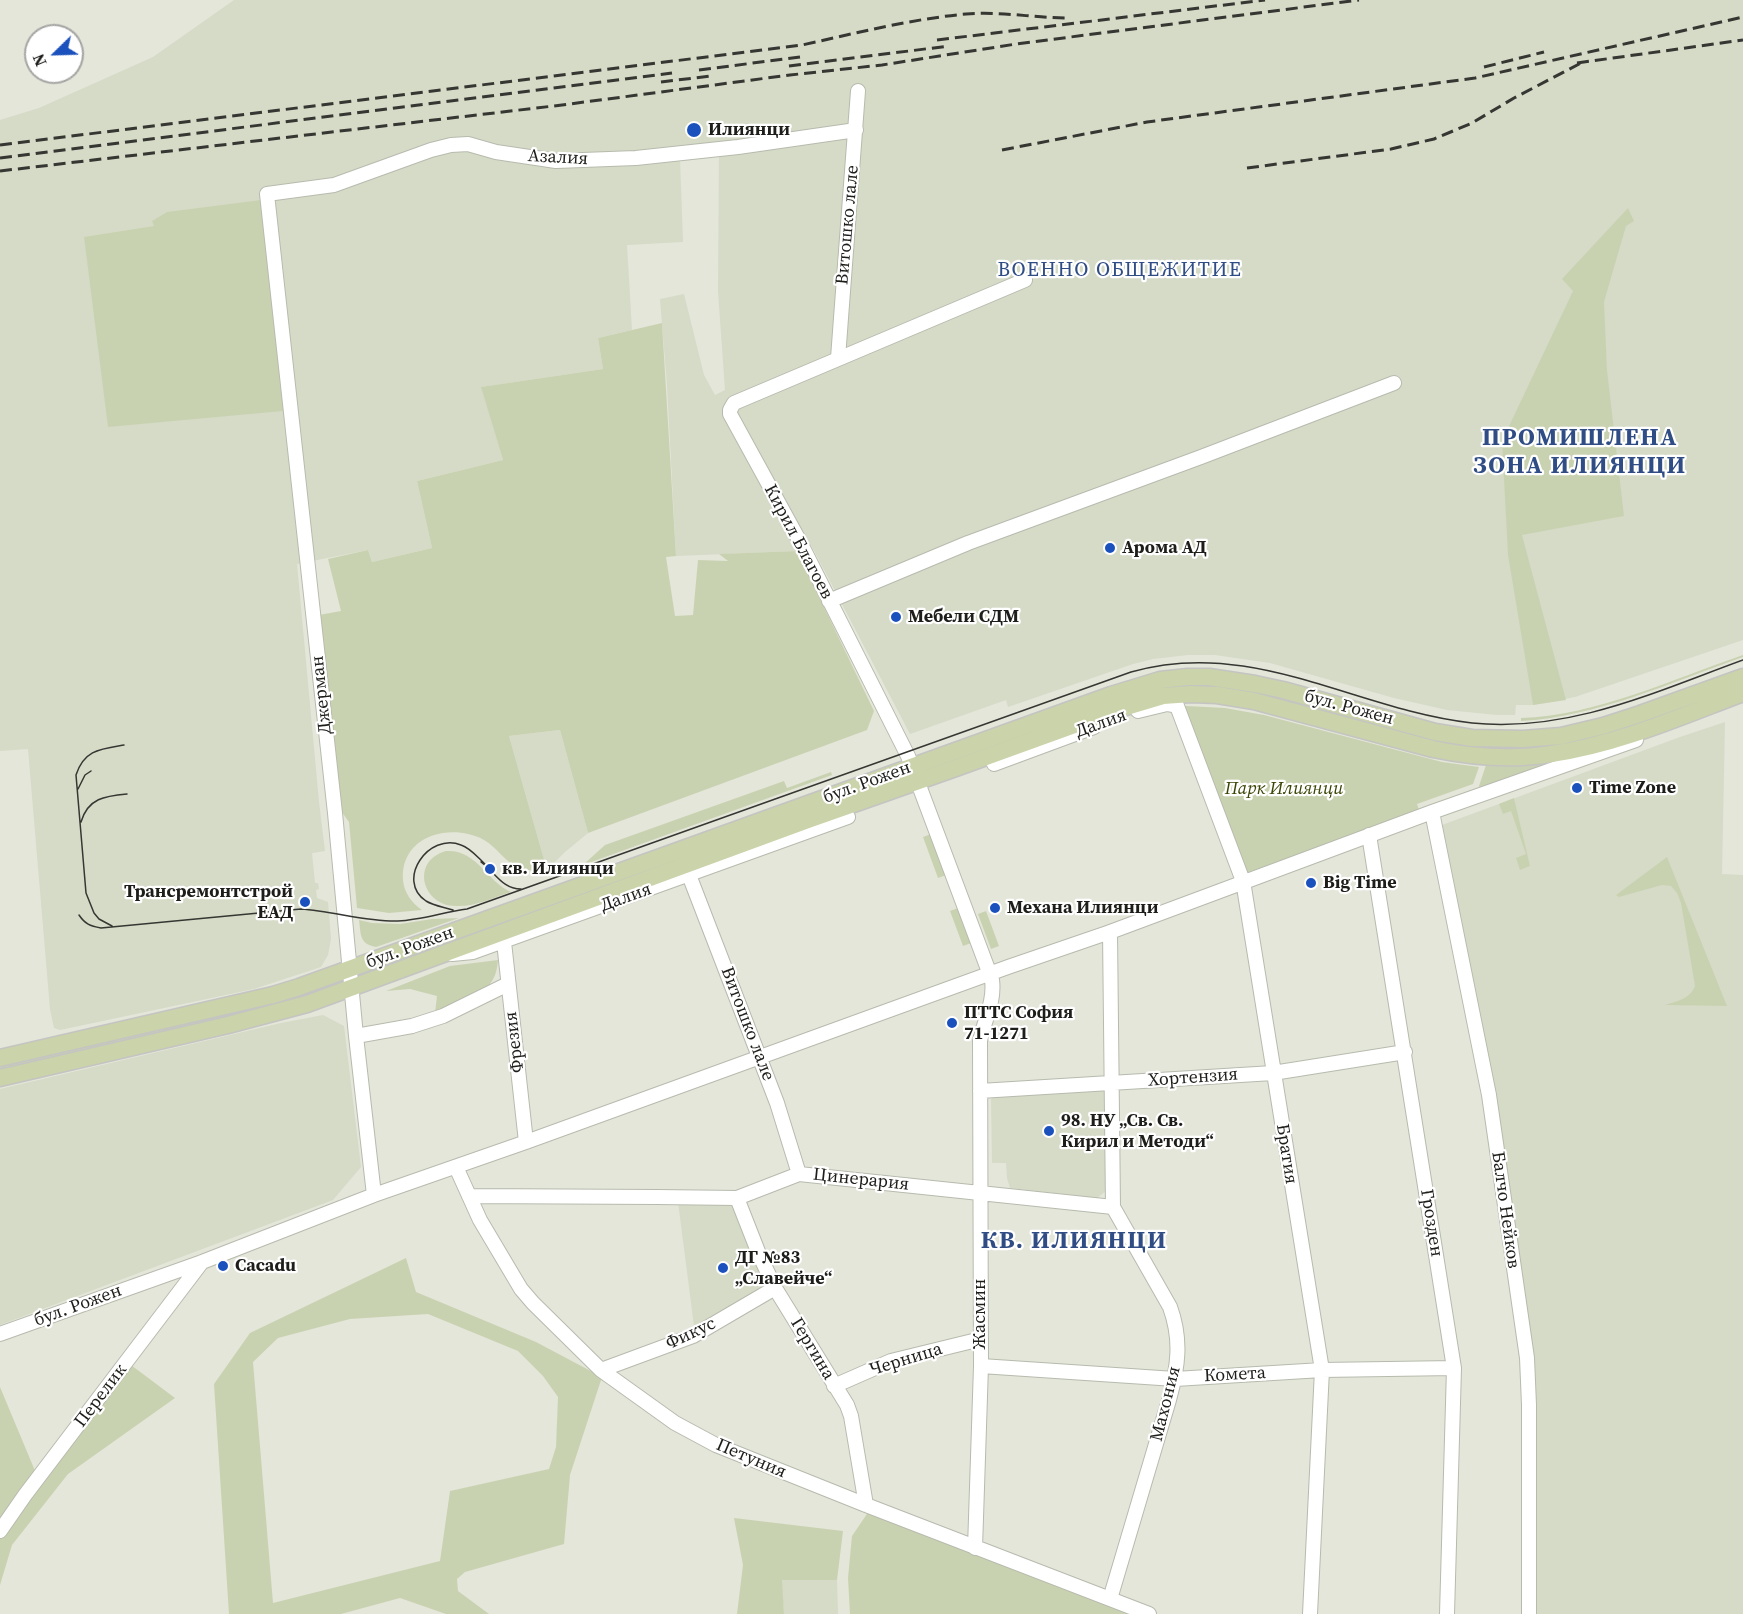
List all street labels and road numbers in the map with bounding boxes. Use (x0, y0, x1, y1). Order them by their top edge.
street label: Азалия (527, 146, 589, 170)
street label: Витошко лале (832, 164, 864, 286)
street label: Кирил Благоев (759, 481, 837, 603)
street label: Джерман (307, 655, 337, 735)
street label: бул. Рожен (1302, 686, 1396, 730)
street label: Далия (1072, 705, 1130, 743)
street label: бул. Рожен (820, 757, 914, 809)
street label: Далия (597, 879, 655, 917)
street label: бул. Рожен (363, 922, 457, 974)
street label: Витошко лале (715, 964, 779, 1084)
street label: Фрезия (501, 1010, 529, 1074)
street label: Хортензия (1147, 1064, 1239, 1092)
street label: Братия (1271, 1122, 1301, 1186)
street label: Балчо Нейков (1486, 1150, 1524, 1270)
street label: Цинерария (812, 1164, 910, 1196)
street label: Грозден (1415, 1188, 1447, 1258)
street label: Жасмин (969, 1279, 991, 1349)
street label: бул. Рожен (31, 1280, 125, 1332)
street label: Фикус (663, 1313, 719, 1355)
street label: Гергина (785, 1314, 839, 1384)
street label: Черница (867, 1339, 945, 1381)
street label: Перелик (70, 1360, 132, 1432)
street label: Комета (1203, 1363, 1267, 1387)
street label: Махония (1146, 1364, 1186, 1444)
street label: Петуния (713, 1435, 789, 1483)

